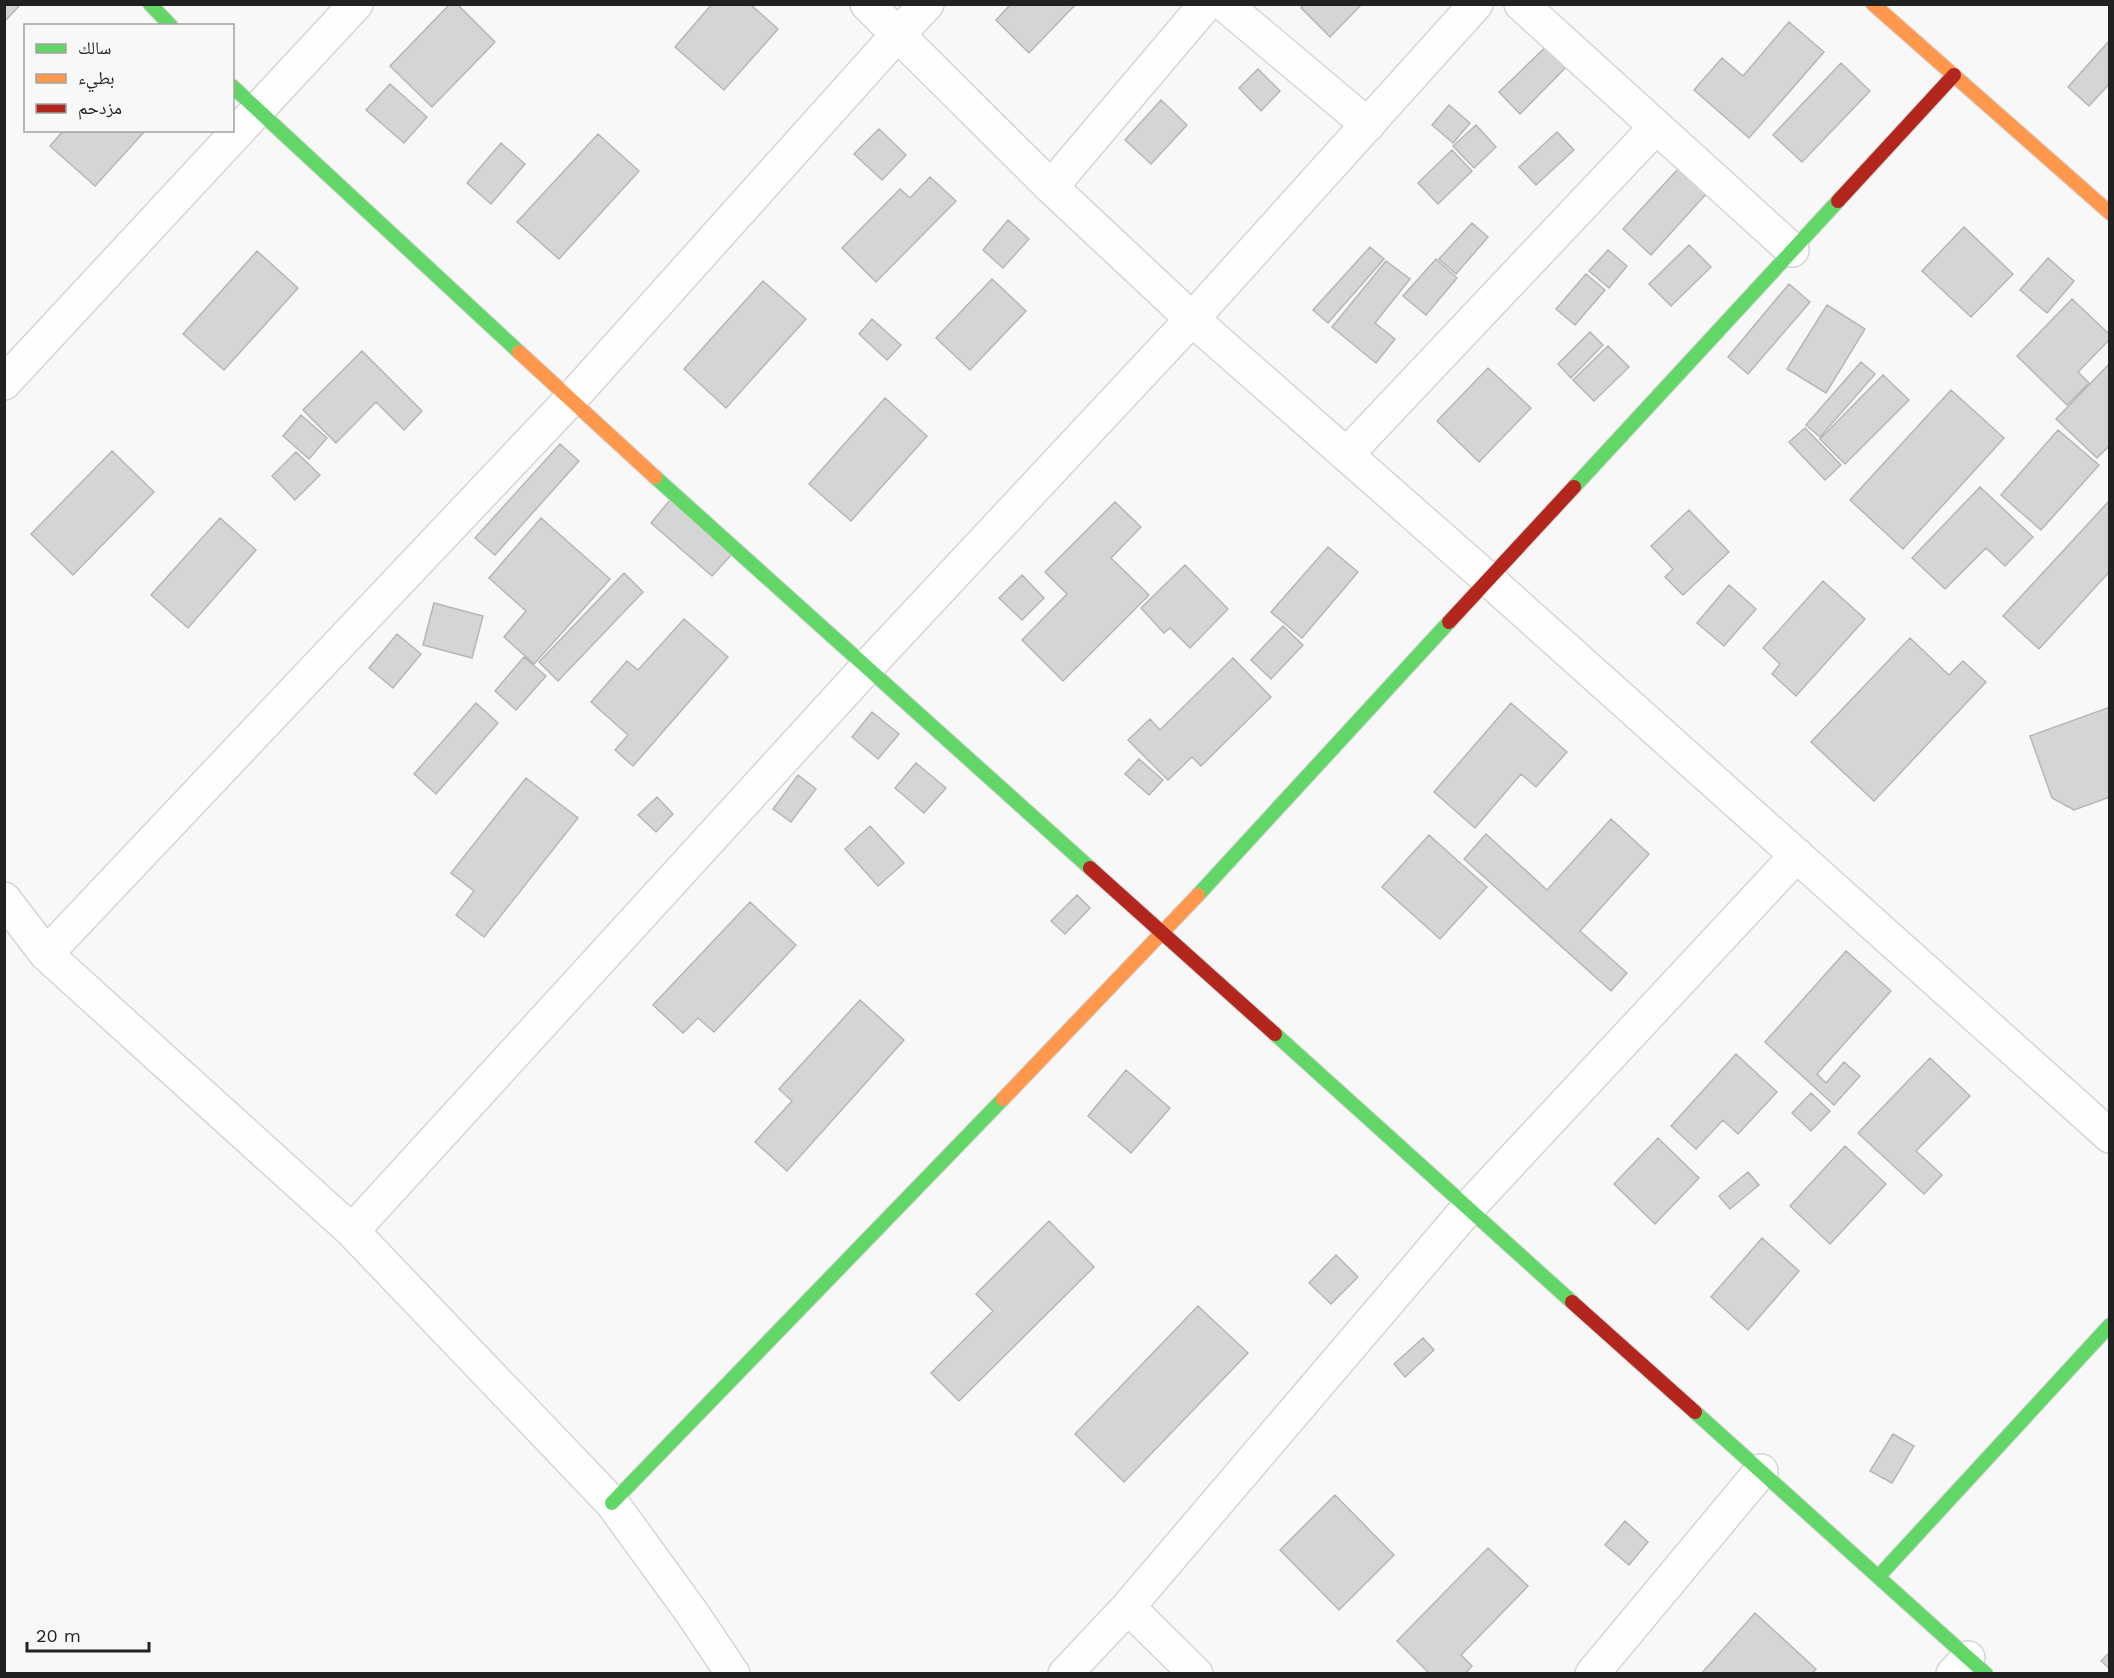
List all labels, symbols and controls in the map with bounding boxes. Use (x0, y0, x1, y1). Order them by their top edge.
legend (24, 24, 234, 132)
text: سالك (78, 37, 111, 58)
text: بطيء (78, 67, 115, 93)
text: مزدحم (78, 97, 122, 120)
scale bar (27, 1615, 148, 1653)
text: 20 m (36, 1625, 81, 1646)

